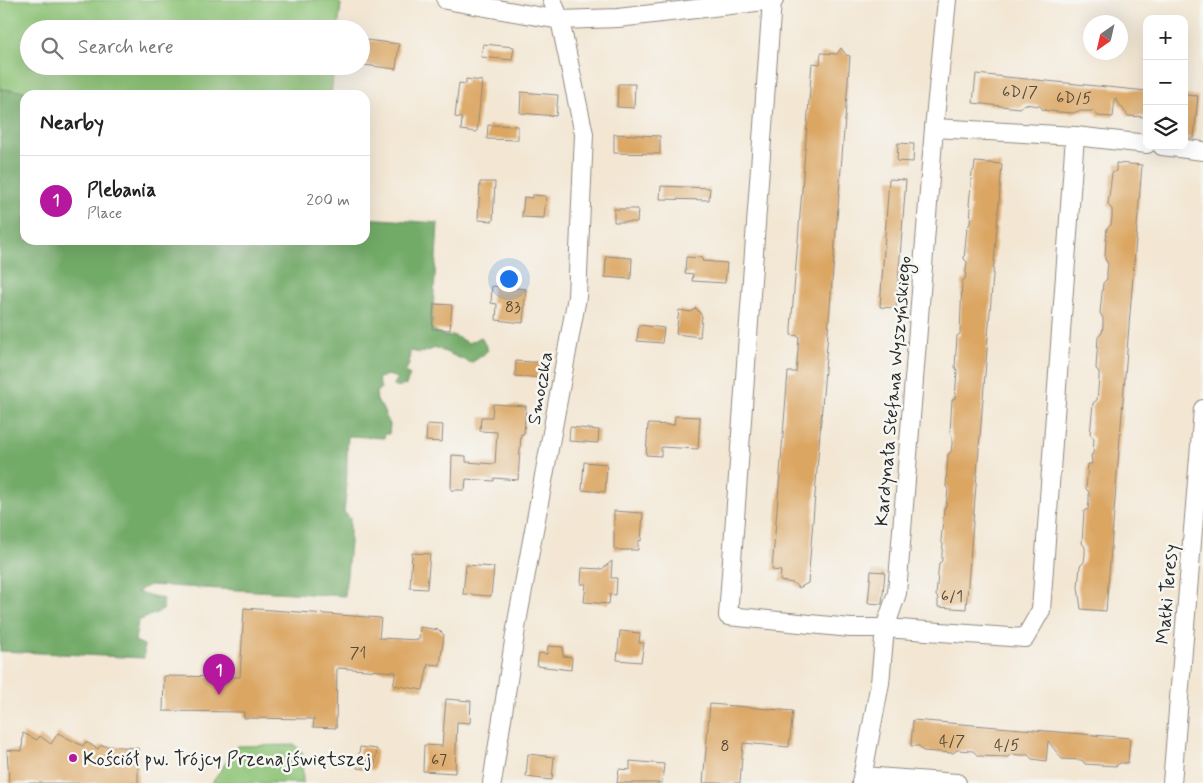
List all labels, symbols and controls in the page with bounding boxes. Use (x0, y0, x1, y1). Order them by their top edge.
north arrow (1083, 15, 1128, 60)
map controls (1143, 15, 1188, 150)
button: + (1143, 15, 1188, 60)
search box (20, 20, 370, 75)
icon: search (38, 34, 66, 62)
text: Search here (78, 35, 174, 60)
button: − (1143, 60, 1188, 105)
house number: 6D/7 (1002, 82, 1038, 103)
house number: 6D/5 (1056, 88, 1092, 109)
button: layers (1143, 105, 1188, 150)
text: Nearby (40, 109, 104, 137)
text: Plebania (87, 178, 156, 203)
text: 1 (52, 190, 60, 211)
text: 200 m (306, 190, 350, 211)
text: Place (87, 203, 122, 224)
street label: Kardynała Stefana Wyszyńskiego (869, 255, 920, 528)
your location (496, 266, 522, 292)
house number: 83 (505, 297, 521, 318)
street label: Smoczka (522, 350, 559, 427)
street label: Matki Teresy (1151, 543, 1185, 645)
house number: 6/1 (941, 586, 963, 607)
house number: 71 (350, 643, 366, 664)
pin: 1 (203, 654, 235, 695)
house number: 4/7 (939, 731, 965, 752)
house number: 4/5 (994, 735, 1020, 756)
house number: 8 (720, 736, 730, 757)
place label: Kościół pw. Trójcy Przenajświętszej (83, 747, 371, 773)
house number: 67 (431, 750, 447, 771)
marker: Kościół pw. Trójcy Przenajświętszej (67, 752, 79, 764)

